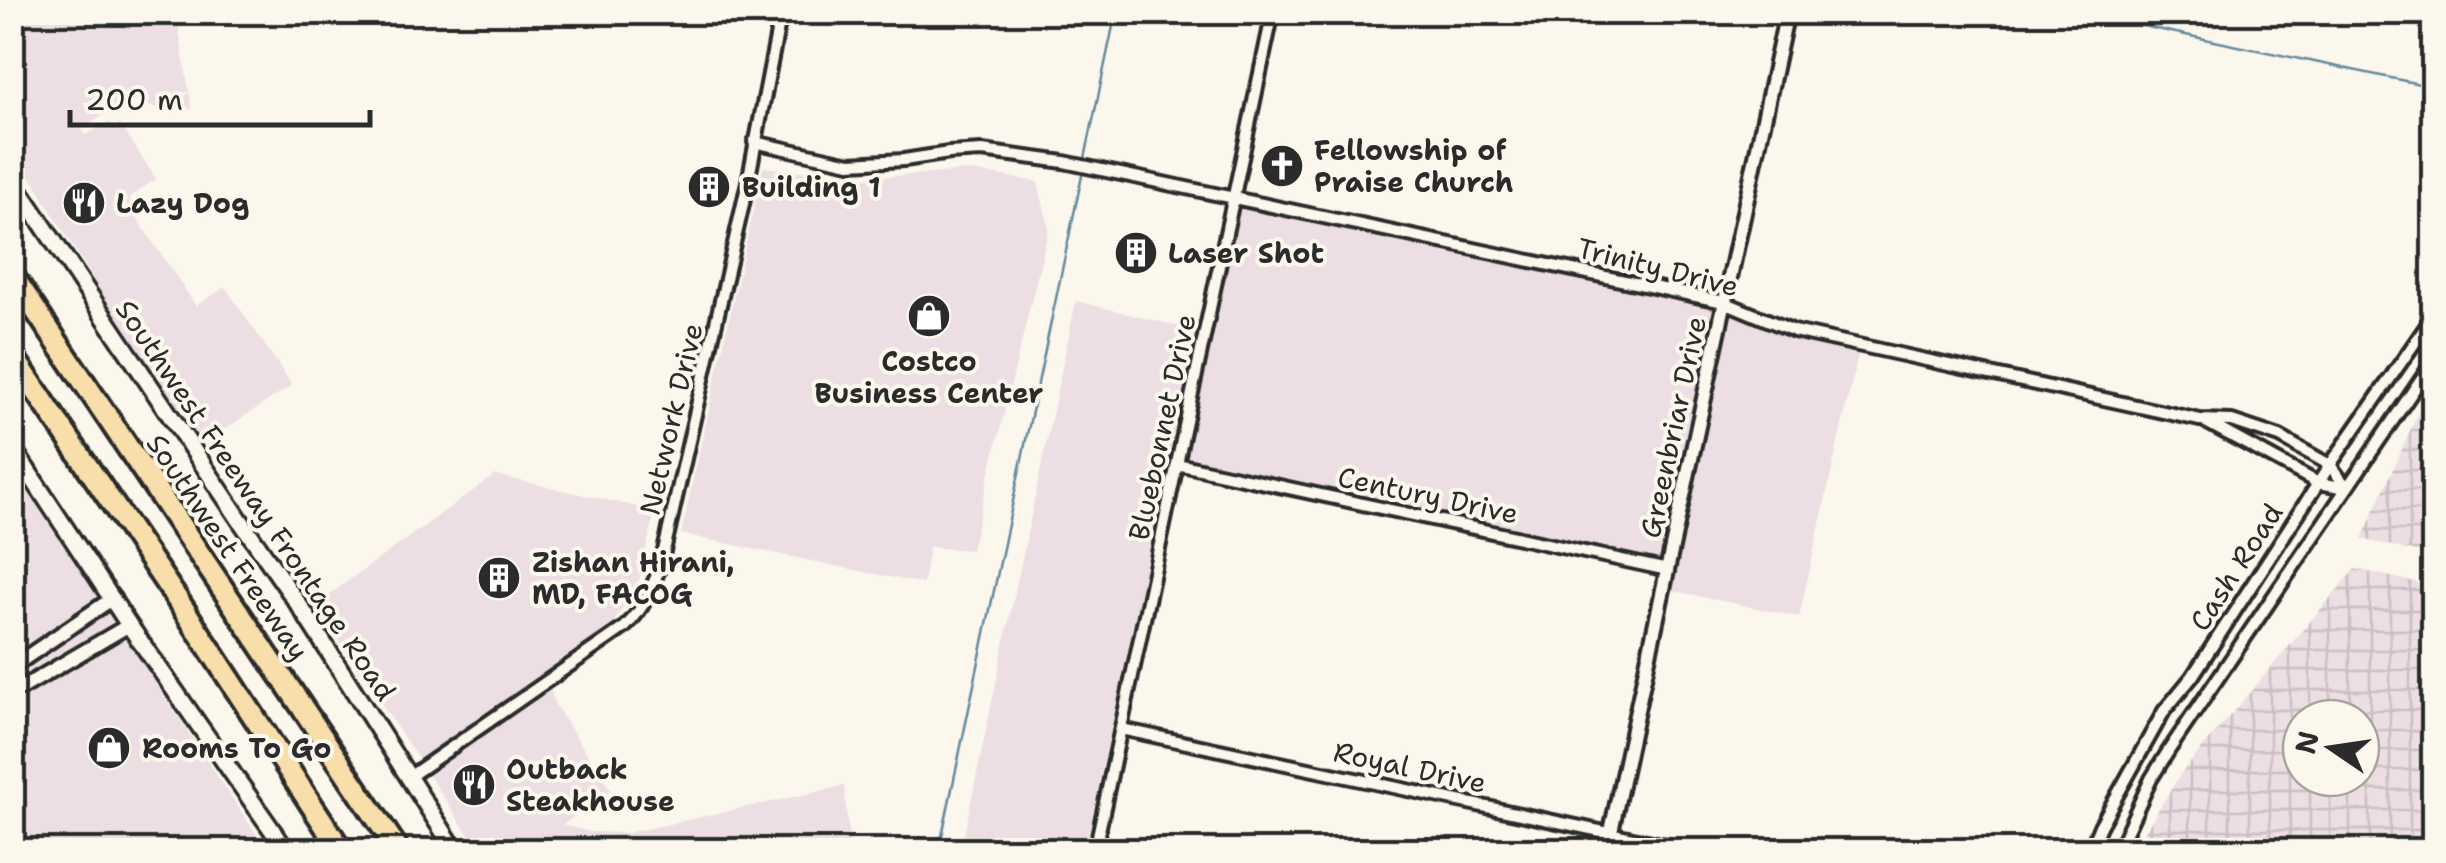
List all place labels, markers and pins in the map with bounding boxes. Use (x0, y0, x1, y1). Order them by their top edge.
place label: Fellowship of Praise Church (1314, 131, 1514, 201)
church icon: Fellowship of Praise Church (1259, 143, 1305, 189)
building icon: Building 1 (686, 164, 732, 210)
place label: Building 1 (742, 168, 881, 206)
restaurant icon: Lazy Dog (61, 180, 107, 226)
place label: Lazy Dog (116, 184, 249, 222)
building icon: Laser Shot (1113, 230, 1159, 276)
place label: Laser Shot (1168, 234, 1324, 272)
shop icon: Costco Business Center (906, 293, 952, 339)
place label: Costco Business Center (815, 342, 1043, 412)
place label: Zishan Hirani, MD, FACOG (532, 543, 735, 613)
building icon: Zishan Hirani, MD, FACOG (476, 555, 522, 601)
shop icon: Rooms To Go (86, 725, 132, 771)
place label: Rooms To Go (142, 729, 331, 767)
place label: Outback Steakhouse (506, 750, 675, 820)
restaurant icon: Outback Steakhouse (451, 762, 497, 808)

